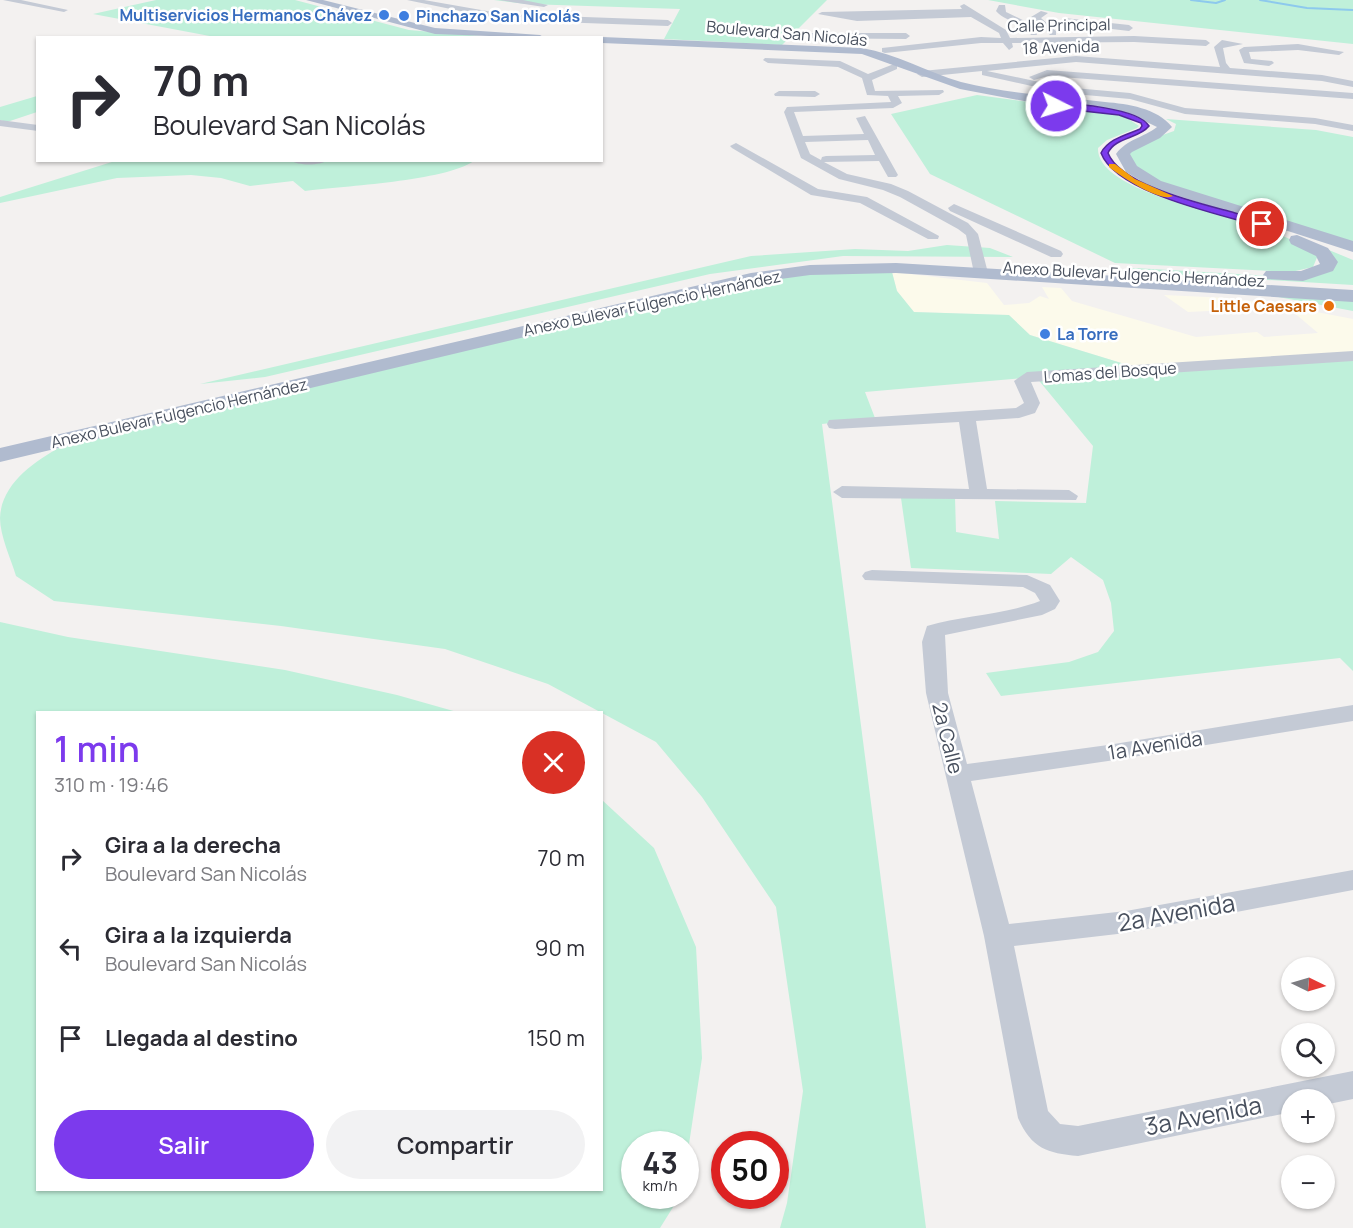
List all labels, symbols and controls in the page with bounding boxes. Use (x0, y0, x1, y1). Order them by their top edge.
place label: Multiservicios Hermanos Chávez (119, 4, 372, 26)
place label: Pinchazo San Nicolás (416, 5, 580, 27)
marker: Multiservicios Hermanos Chávez (377, 8, 391, 22)
marker: Pinchazo San Nicolás (397, 9, 411, 23)
street label: Calle Principal (1007, 13, 1111, 37)
street label: Boulevard San Nicolás (706, 15, 868, 51)
street label: 18 Avenida (1022, 35, 1100, 59)
text: 70 m (153, 51, 249, 109)
icon: right (54, 60, 132, 138)
position arrow (1024, 74, 1088, 138)
text: Boulevard San Nicolás (153, 106, 426, 143)
pin (1236, 198, 1287, 249)
icon: arrive (1245, 207, 1278, 240)
street label: Anexo Bulevar Fulgencio Hernández (1002, 256, 1266, 292)
street label: Anexo Bulevar Fulgencio Hernández (521, 265, 783, 341)
place label: Little Caesars (1210, 295, 1317, 317)
marker: Little Caesars (1322, 299, 1336, 313)
place label: La Torre (1057, 323, 1119, 345)
marker: La Torre (1038, 327, 1052, 341)
street label: Lomas del Bosque (1043, 356, 1177, 388)
street label: Anexo Bulevar Fulgencio Hernández (49, 373, 309, 453)
street label: 2a Calle (926, 699, 970, 777)
text: 1 min (54, 724, 140, 773)
street label: 1a Avenida (1106, 724, 1204, 766)
button: close (522, 731, 585, 794)
text: 310 m · 19:46 (54, 771, 169, 798)
text: Gira a la derecha (105, 830, 281, 860)
icon: right (54, 842, 87, 875)
text: 70 m (537, 843, 585, 873)
text: Boulevard San Nicolás (105, 860, 307, 887)
street label: 2a Avenida (1115, 885, 1237, 939)
text: Gira a la izquierda (105, 920, 292, 950)
icon: left (54, 932, 87, 965)
text: 90 m (535, 933, 585, 963)
text: Boulevard San Nicolás (105, 950, 307, 977)
north arrow (1281, 957, 1335, 1011)
map controls (1281, 957, 1335, 1209)
icon: arrive (54, 1022, 87, 1055)
text: Llegada al destino (105, 1023, 298, 1053)
text: 150 m (527, 1023, 585, 1053)
button: search (1281, 1023, 1335, 1077)
street label: 3a Avenida (1142, 1088, 1264, 1142)
button: + (1281, 1089, 1335, 1143)
button: Salir (54, 1110, 314, 1179)
button: Compartir (326, 1110, 585, 1179)
speed limit sign: 50 (711, 1131, 789, 1209)
text: 43 (642, 1142, 678, 1183)
button: − (1281, 1155, 1335, 1209)
text: km/h (643, 1175, 677, 1196)

